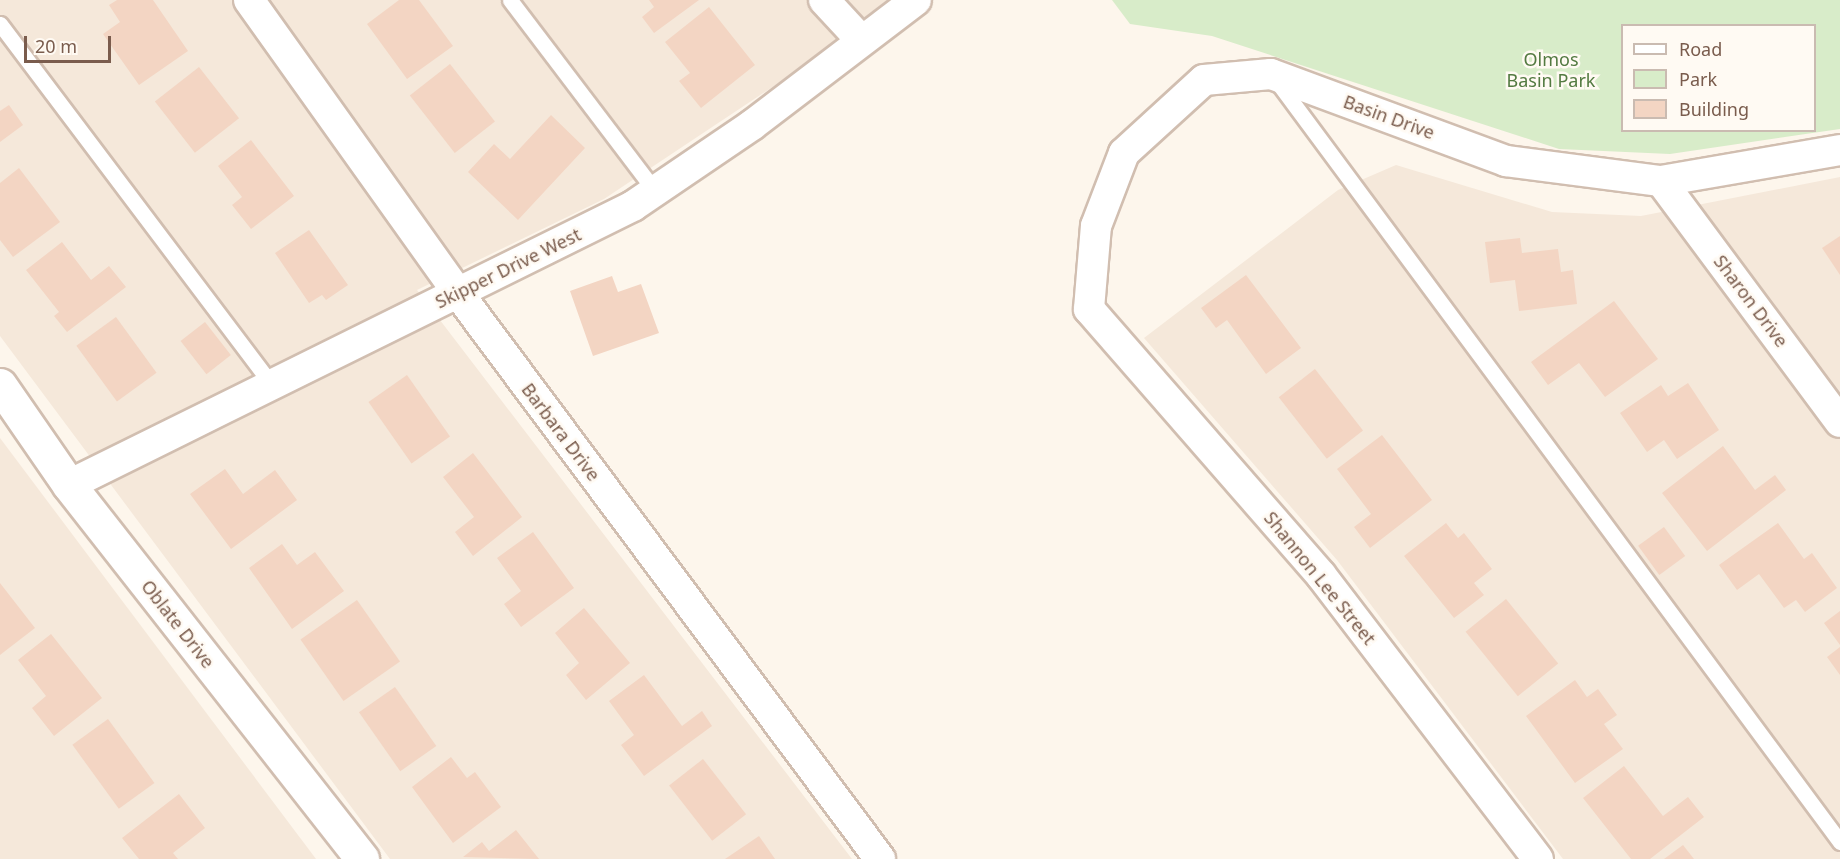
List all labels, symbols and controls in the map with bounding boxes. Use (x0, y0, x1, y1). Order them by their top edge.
scale bar (27, 24, 114, 62)
legend (1621, 24, 1816, 132)
text: 20 m (35, 34, 77, 58)
text: Road (1679, 37, 1722, 61)
park label: Olmos Basin Park (1507, 49, 1595, 92)
text: Park (1679, 67, 1717, 91)
street label: Basin Drive (1340, 91, 1438, 143)
text: Building (1679, 97, 1749, 121)
street label: Skipper Drive West (432, 223, 584, 313)
street label: Sharon Drive (1709, 251, 1793, 351)
street label: Barbara Drive (517, 379, 605, 485)
street label: Shannon Lee Street (1260, 507, 1380, 649)
street label: Oblate Drive (137, 576, 219, 672)

